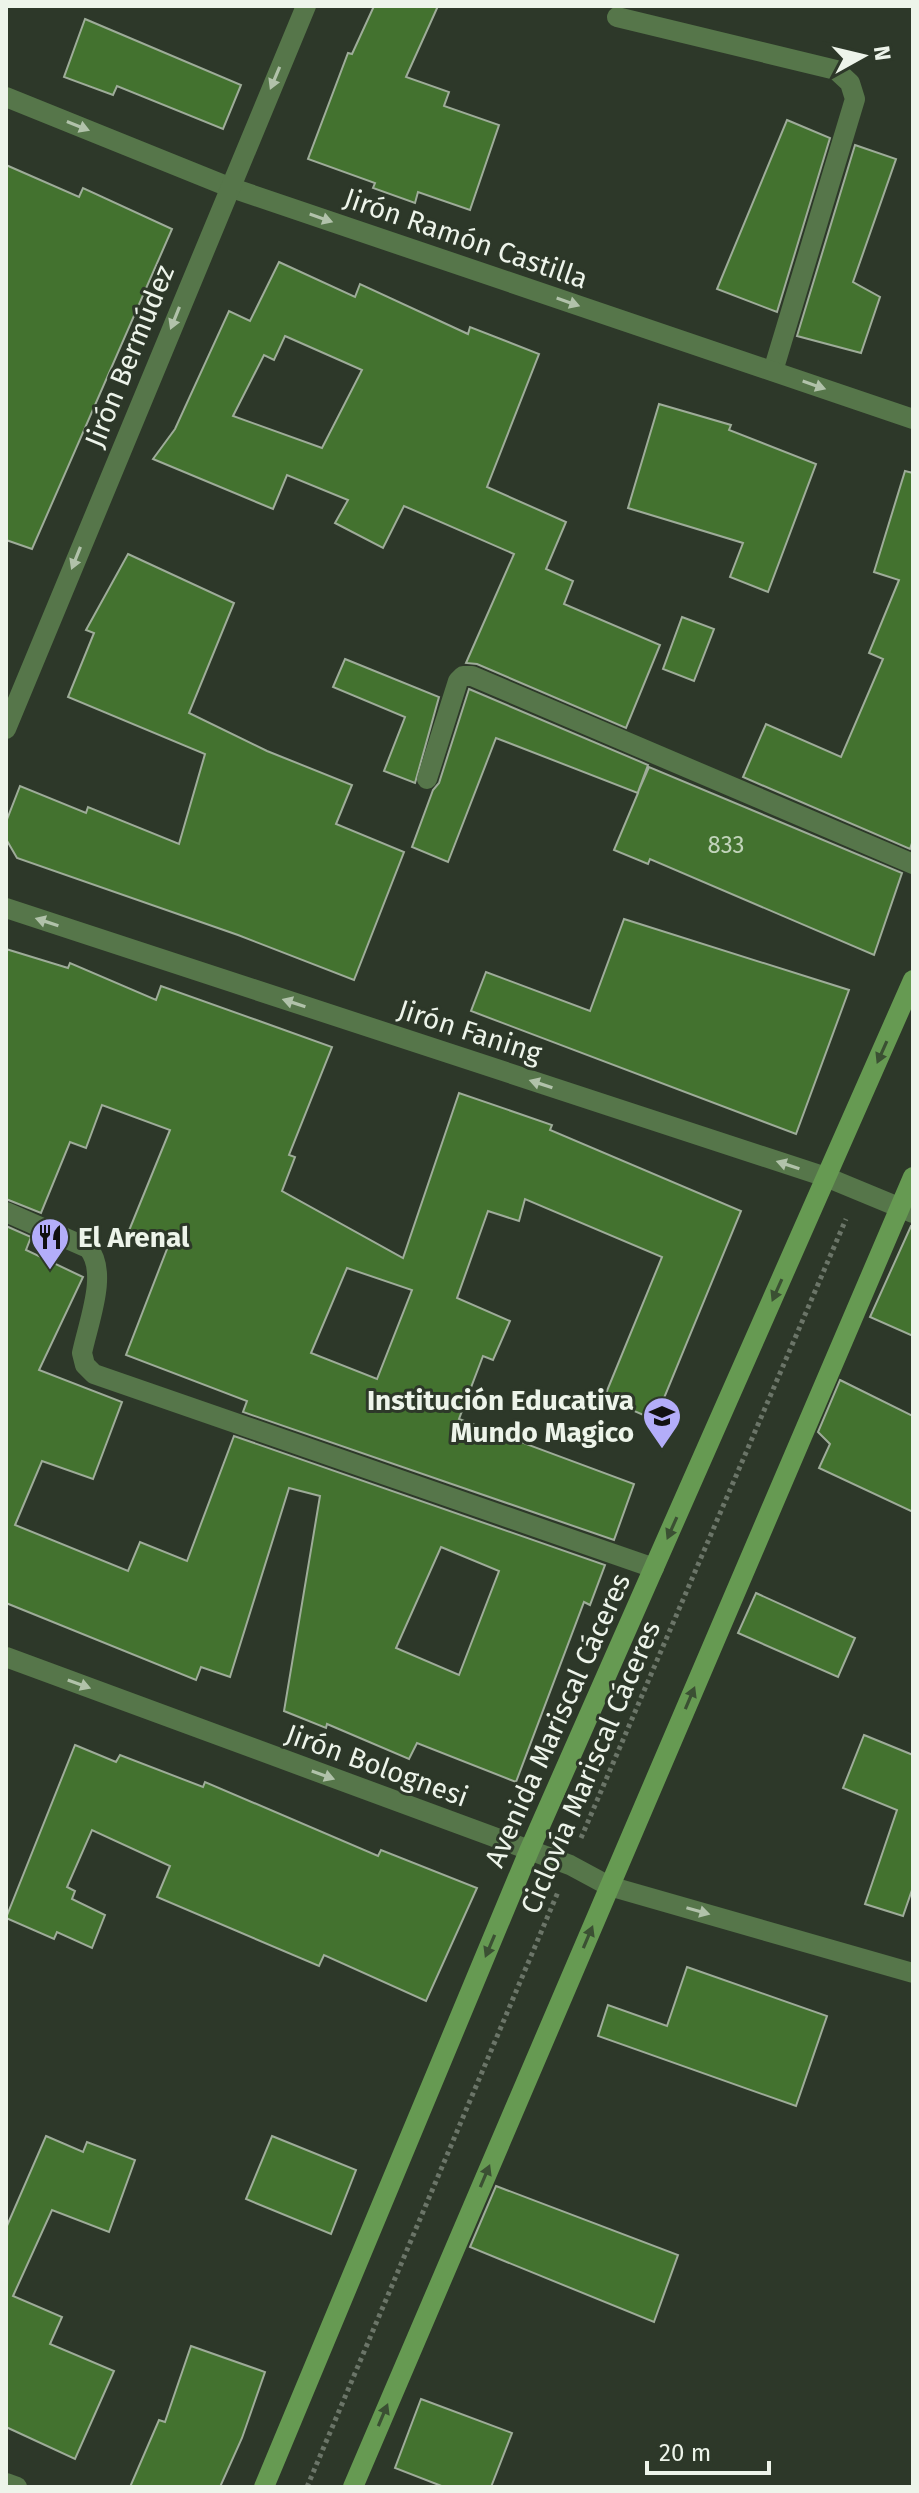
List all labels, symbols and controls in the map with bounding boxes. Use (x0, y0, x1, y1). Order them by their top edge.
north arrow (823, 16, 903, 96)
text: N (868, 44, 897, 62)
one-way arrow (269, 66, 282, 90)
one-way arrow (66, 120, 90, 133)
street label: Jirón Ramón Castilla (340, 181, 592, 296)
one-way arrow (310, 213, 334, 225)
street label: Jirón Bermúdez (78, 260, 181, 452)
one-way arrow (556, 296, 580, 308)
one-way arrow (168, 306, 181, 330)
one-way arrow (802, 380, 826, 392)
one-way arrow (69, 546, 82, 570)
house number: 833 (707, 831, 745, 859)
one-way arrow (35, 915, 59, 927)
street label: Jirón Faning (394, 993, 546, 1070)
one-way arrow (282, 996, 306, 1008)
one-way arrow (875, 1040, 888, 1064)
one-way arrow (529, 1077, 553, 1090)
one-way arrow (776, 1158, 800, 1171)
restaurant icon: El Arenal (29, 1216, 71, 1271)
place label: El Arenal (78, 1221, 190, 1254)
one-way arrow (770, 1278, 783, 1301)
place label: Institución Educativa Mundo Magico (367, 1384, 634, 1449)
school or university icon: Institución Educativa Mundo Magico (641, 1395, 683, 1450)
one-way arrow (665, 1516, 679, 1539)
street label: Avenida Mariscal Cáceres (478, 1568, 637, 1872)
street label: Ciclovía Mariscal Cáceres (514, 1616, 667, 1919)
one-way arrow (67, 1679, 91, 1691)
one-way arrow (683, 1686, 696, 1710)
street label: Jirón Bolognesi (281, 1717, 472, 1814)
one-way arrow (311, 1769, 335, 1781)
one-way arrow (687, 1905, 711, 1918)
one-way arrow (581, 1925, 594, 1949)
one-way arrow (483, 1934, 496, 1958)
one-way arrow (479, 2164, 492, 2188)
one-way arrow (377, 2403, 390, 2427)
scale bar (647, 2425, 769, 2475)
text: 20 m (659, 2439, 711, 2467)

